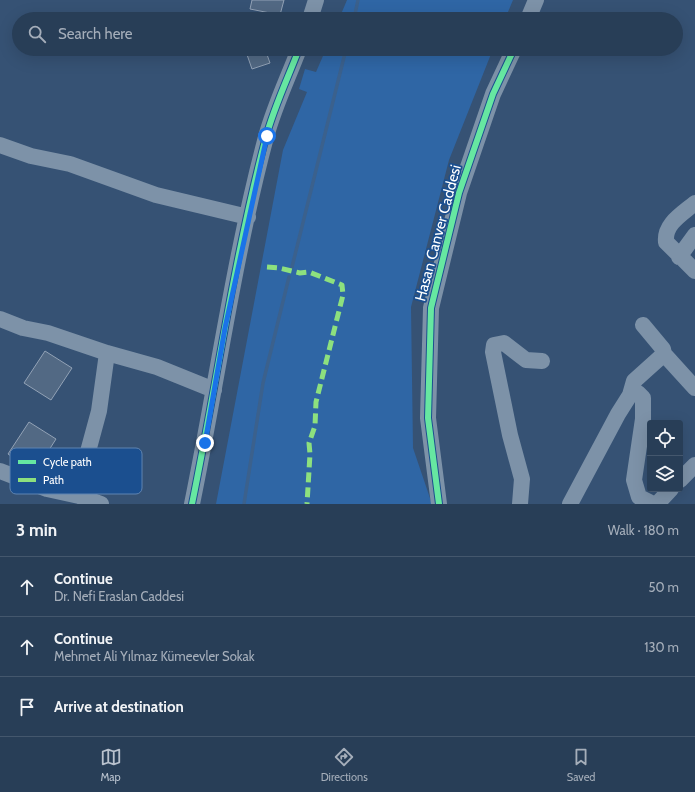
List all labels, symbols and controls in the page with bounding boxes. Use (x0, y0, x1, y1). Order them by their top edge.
search box (12, 12, 683, 56)
icon: search (26, 23, 48, 45)
text: Search here (58, 25, 133, 43)
route start (258, 127, 276, 145)
street label: Hasan Canver Caddesi (411, 163, 465, 303)
map controls (647, 420, 683, 492)
button: locate (647, 420, 683, 456)
route end (196, 434, 214, 452)
legend (10, 448, 142, 494)
text: Cycle path (43, 455, 92, 469)
button: layers (647, 456, 683, 492)
text: Path (43, 473, 64, 487)
text: 3 min (16, 520, 57, 540)
text: Walk · 180 m (608, 522, 679, 538)
text: Continue (54, 570, 113, 588)
icon: ahead (16, 576, 38, 598)
text: 50 m (649, 579, 679, 595)
text: Dr. Nefi Eraslan Caddesi (54, 588, 184, 604)
text: Continue (54, 630, 113, 648)
icon: ahead (16, 636, 38, 658)
text: 130 m (644, 639, 679, 655)
text: Mehmet Ali Yılmaz Kümeevler Sokak (54, 648, 255, 664)
icon: arrive (16, 696, 38, 718)
text: Arrive at destination (54, 698, 184, 716)
tab: Map (100, 746, 122, 784)
tab: Directions (321, 746, 368, 784)
tab: Saved (567, 746, 595, 784)

